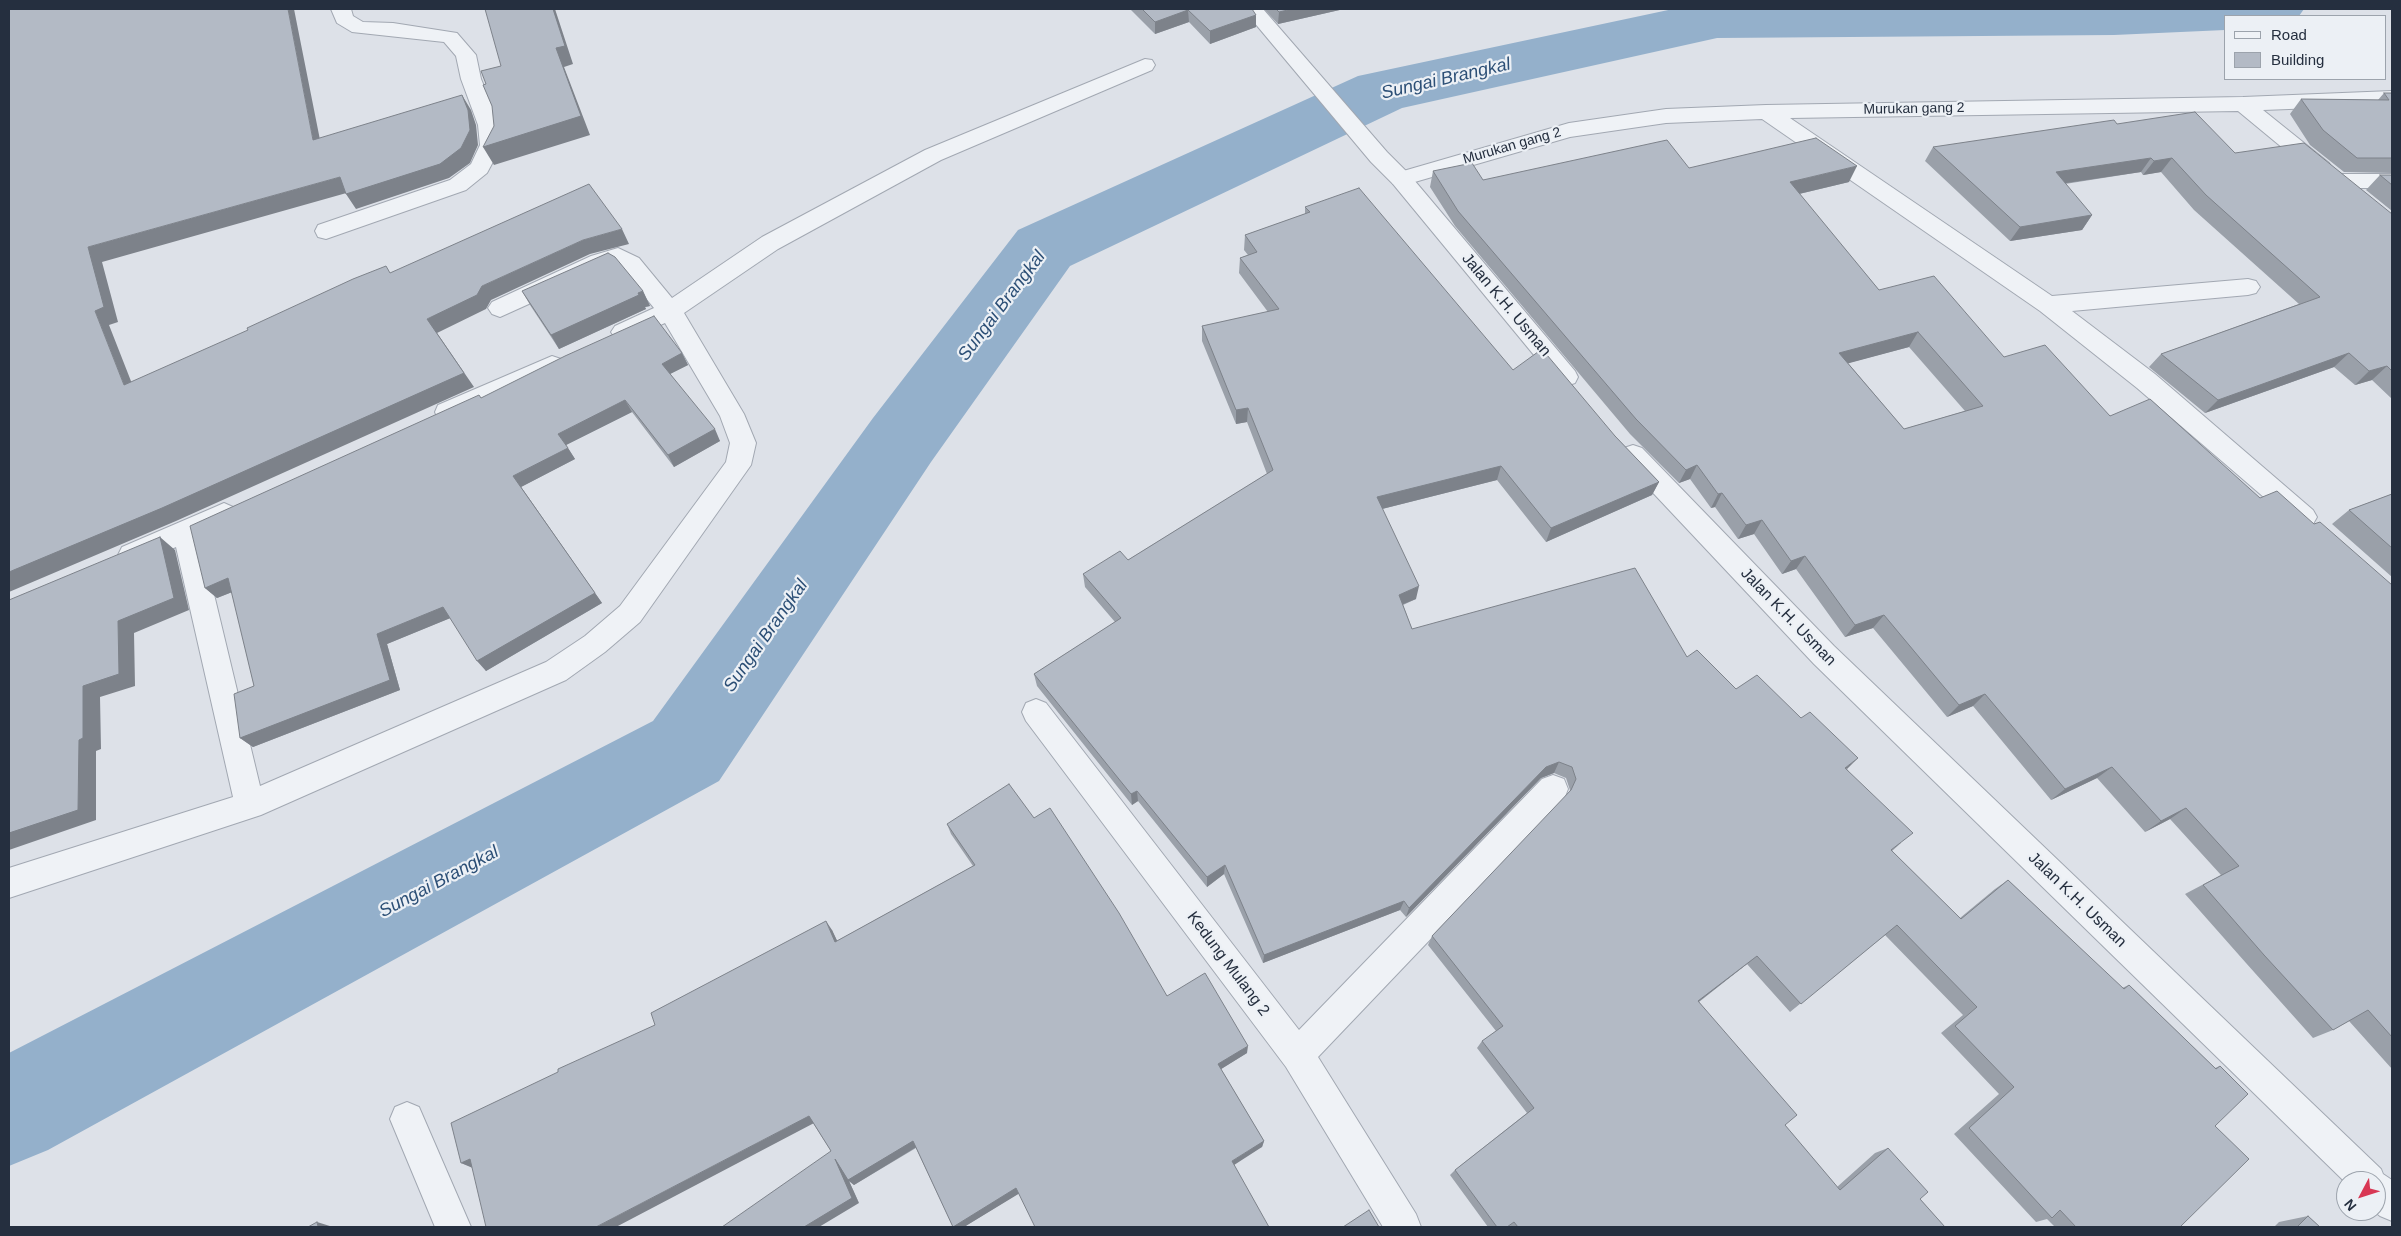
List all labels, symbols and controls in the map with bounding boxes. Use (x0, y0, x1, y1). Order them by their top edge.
legend (2224, 15, 2386, 80)
text: Road (2271, 26, 2307, 43)
text: Building (2271, 51, 2324, 68)
water label: Sungai Brangkal (1379, 54, 1513, 104)
street label: Murukan gang 2 (1863, 100, 1965, 118)
street label: Murukan gang 2 (1461, 124, 1563, 168)
water label: Sungai Brangkal (954, 247, 1050, 365)
street label: Jalan K.H. Usman (1457, 249, 1555, 361)
street label: Jalan K.H. Usman (1736, 564, 1840, 670)
water label: Sungai Brangkal (719, 576, 813, 696)
water label: Sungai Brangkal (376, 841, 502, 923)
street label: Jalan K.H. Usman (2024, 848, 2130, 952)
street label: Kedung Mulang 2 (1183, 908, 1273, 1020)
north arrow (2336, 1171, 2386, 1221)
text: N (2341, 1196, 2360, 1214)

